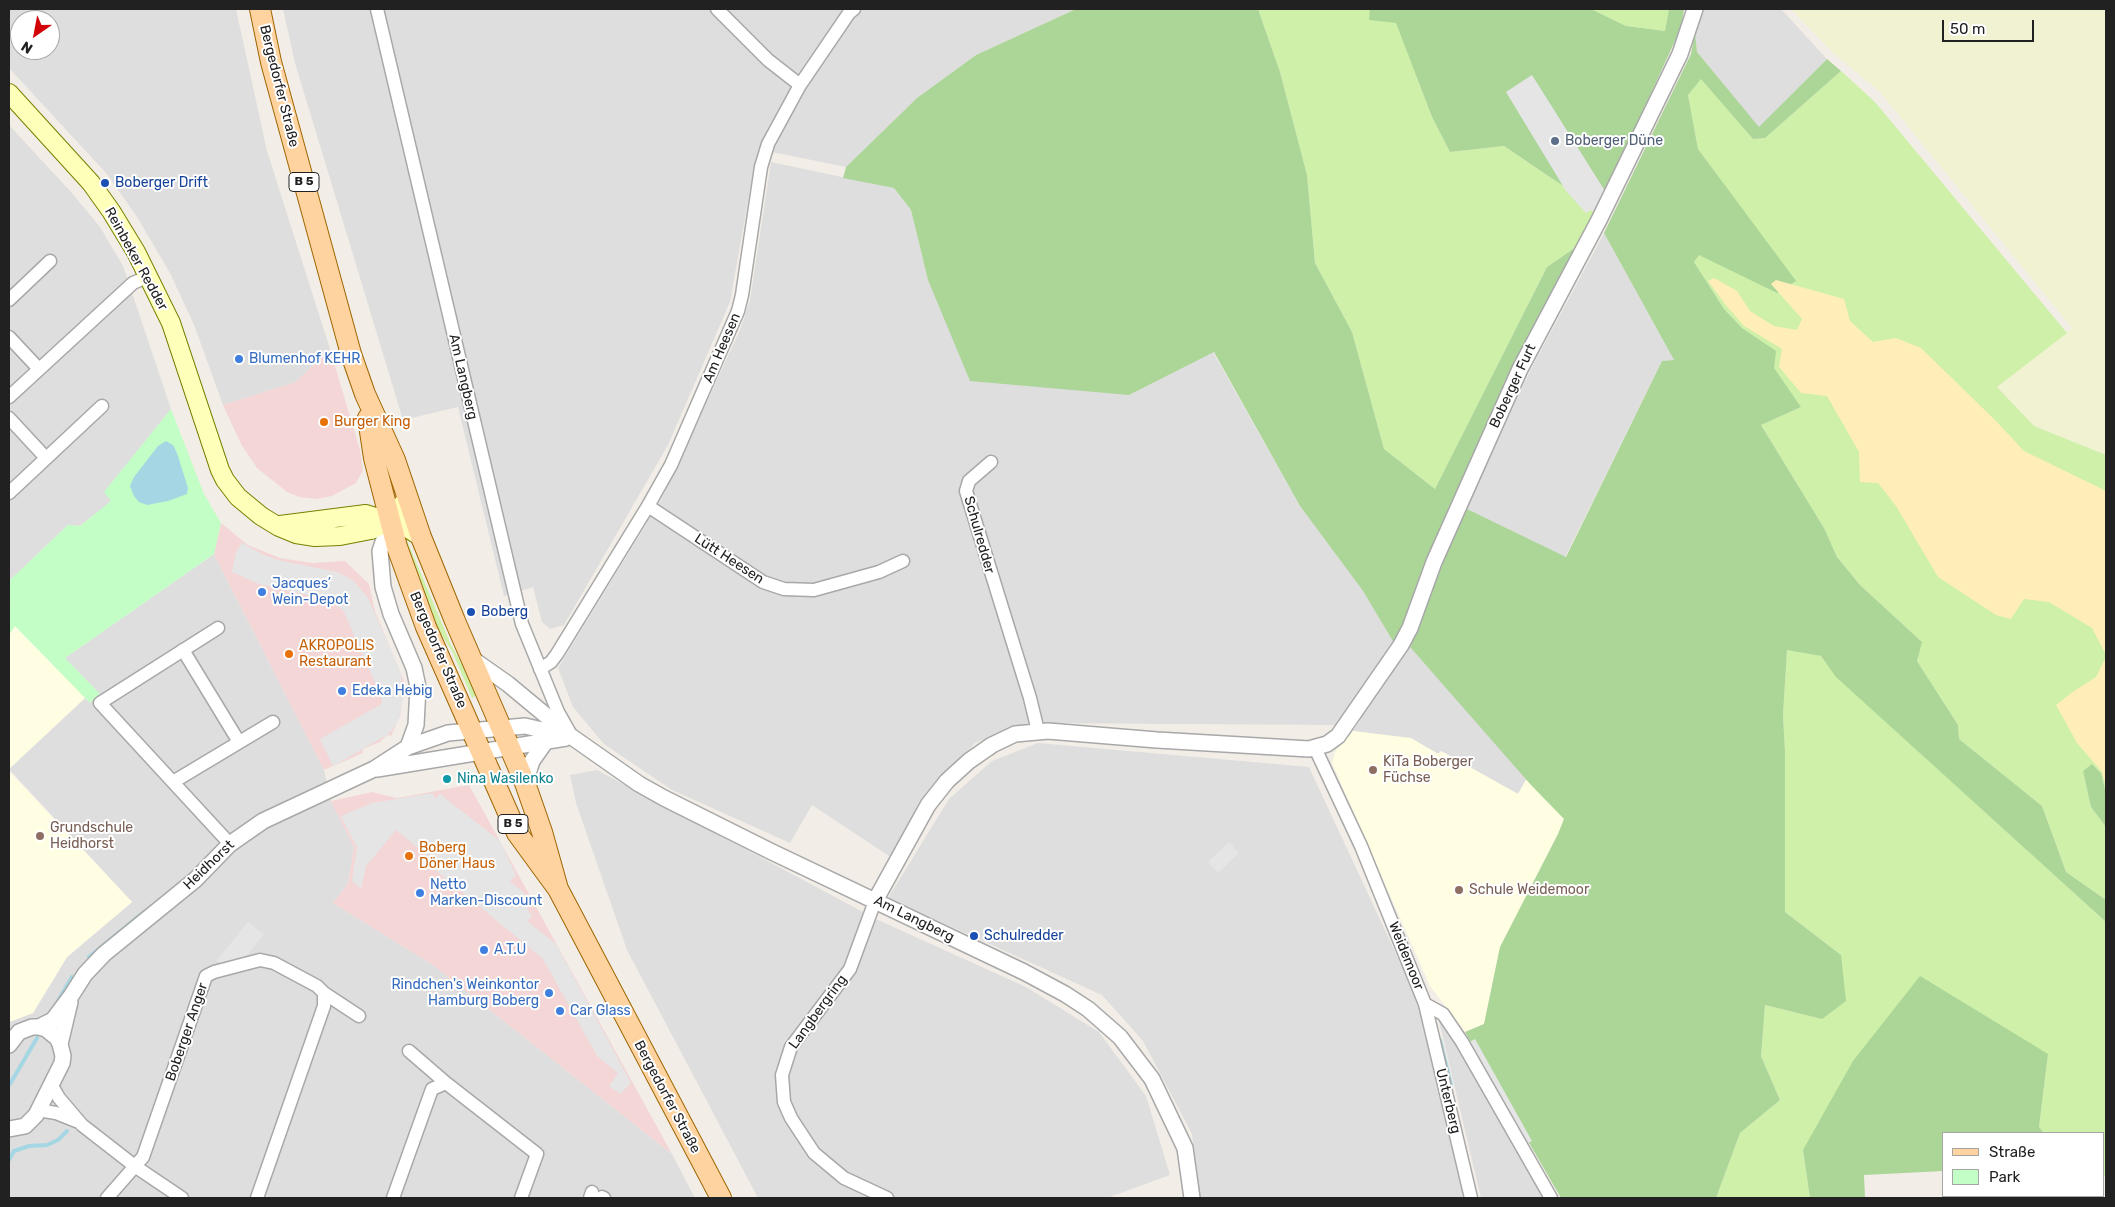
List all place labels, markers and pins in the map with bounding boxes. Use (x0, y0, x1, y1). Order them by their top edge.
place label: Boberger Düne (1565, 133, 1663, 149)
marker: Boberger Düne (1549, 135, 1561, 147)
place label: Boberger Drift (115, 175, 208, 191)
marker: Boberger Drift (99, 177, 111, 189)
place label: Blumenhof KEHR (249, 351, 360, 367)
marker: Blumenhof KEHR (233, 353, 245, 365)
place label: Burger King (334, 414, 411, 430)
marker: Burger King (318, 416, 330, 428)
place label: Jacques’ Wein-Depot (272, 576, 349, 608)
marker: Jacques’ Wein-Depot (256, 586, 268, 598)
place label: Boberg (481, 604, 528, 620)
marker: Boberg (465, 606, 477, 618)
place label: AKROPOLIS Restaurant (299, 638, 374, 670)
marker: AKROPOLIS Restaurant (283, 648, 295, 660)
place label: Edeka Hebig (352, 683, 433, 699)
marker: Edeka Hebig (336, 685, 348, 697)
place label: KiTa Boberger Füchse (1383, 754, 1473, 786)
marker: KiTa Boberger Füchse (1367, 764, 1379, 776)
place label: Nina Wasilenko (457, 771, 554, 787)
marker: Nina Wasilenko (441, 773, 453, 785)
place label: Grundschule Heidhorst (50, 820, 133, 852)
marker: Grundschule Heidhorst (34, 830, 46, 842)
place label: Boberg Döner Haus (419, 840, 495, 872)
marker: Boberg Döner Haus (403, 850, 415, 862)
place label: Netto Marken-Discount (430, 877, 542, 910)
place label: Schule Weidemoor (1469, 882, 1589, 898)
marker: Schule Weidemoor (1453, 884, 1465, 896)
marker: Netto Marken-Discount (414, 887, 426, 899)
place label: Schulredder (984, 928, 1064, 944)
marker: Schulredder (968, 930, 980, 942)
place label: A.T.U (494, 942, 526, 958)
marker: A.T.U (478, 944, 490, 956)
place label: Rindchen's Weinkontor Hamburg Boberg (391, 977, 539, 1010)
marker: Rindchen's Weinkontor Hamburg Boberg (543, 987, 555, 999)
place label: Car Glass (570, 1003, 631, 1019)
marker: Car Glass (554, 1005, 566, 1017)

